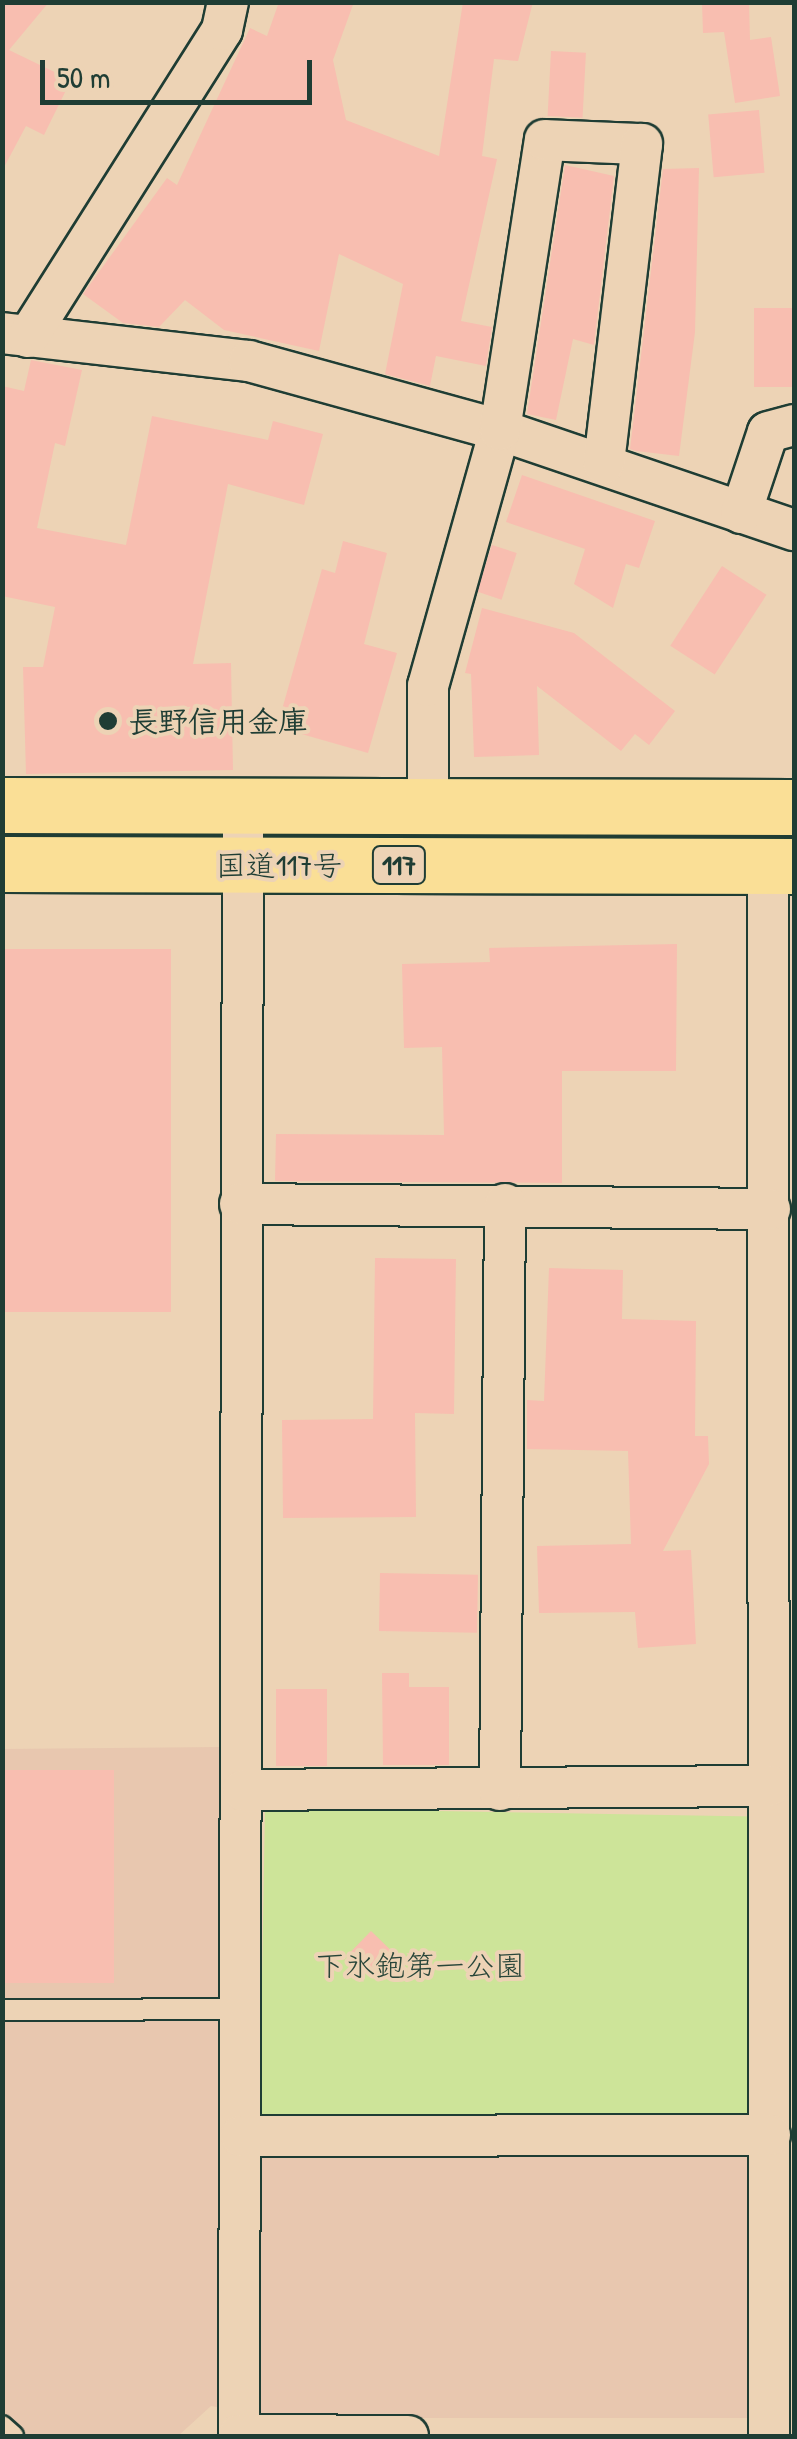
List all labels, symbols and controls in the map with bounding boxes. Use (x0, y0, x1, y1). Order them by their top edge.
scale bar (45, 40, 318, 102)
text: 50 m (57, 57, 110, 97)
place label: 長野信用金庫 (128, 703, 308, 739)
marker: 長野信用金庫 (97, 710, 119, 732)
road number: 117 (372, 842, 426, 888)
street label: 国道117号 (216, 847, 342, 883)
park label: 下氷鉋第一公園 (315, 1947, 525, 1983)

